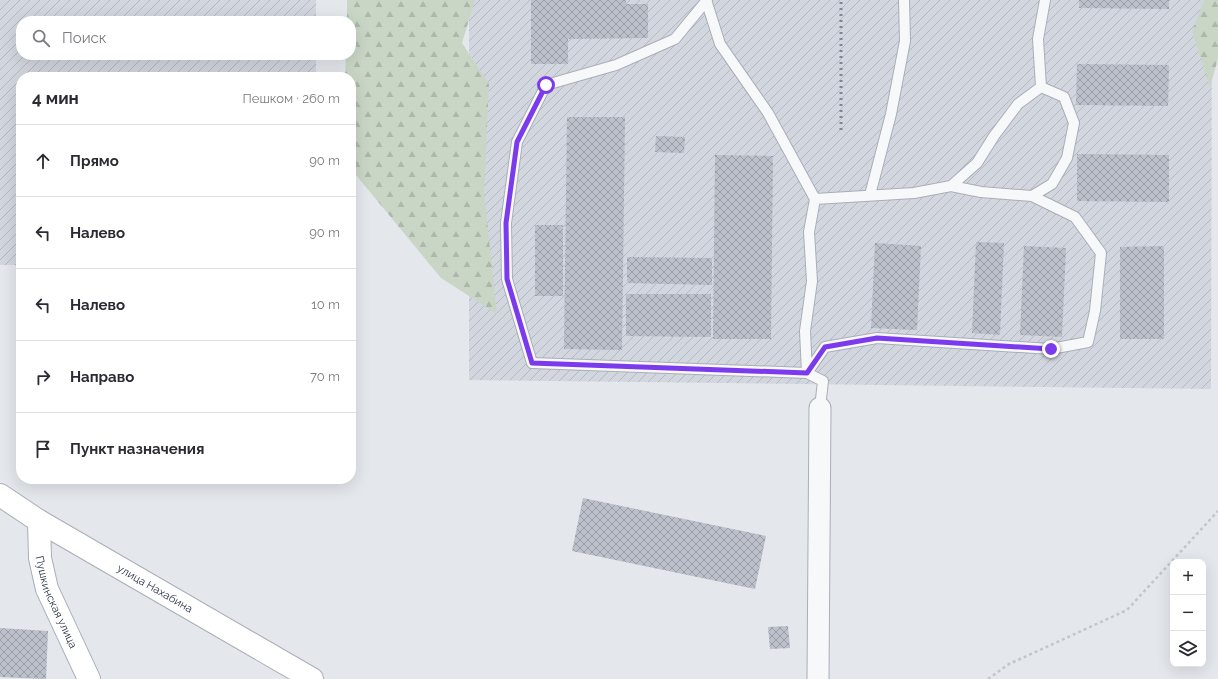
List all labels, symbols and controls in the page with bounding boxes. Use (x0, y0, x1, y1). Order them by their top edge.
search box (16, 16, 356, 60)
icon: search (30, 27, 52, 49)
text: Поиск (62, 29, 107, 47)
route start (537, 76, 555, 94)
text: 4 мин (32, 88, 79, 108)
text: Пешком · 260 m (243, 91, 340, 106)
icon: ahead (32, 150, 54, 172)
text: Прямо (70, 152, 119, 170)
text: 90 m (309, 153, 340, 168)
icon: left (32, 222, 54, 244)
text: Налево (70, 224, 125, 242)
text: 90 m (309, 225, 340, 240)
icon: left (32, 294, 54, 316)
text: Налево (70, 296, 125, 314)
text: 10 m (311, 297, 340, 312)
route end (1042, 340, 1060, 358)
icon: right (32, 366, 54, 388)
text: Направо (70, 368, 134, 386)
text: 70 m (310, 369, 340, 384)
icon: arrive (32, 438, 54, 460)
text: Пункт назначения (70, 440, 204, 458)
street label: Пушкинская улица (33, 555, 80, 650)
map controls (1170, 559, 1206, 667)
button: + (1170, 559, 1206, 595)
street label: улица Нахабина (115, 562, 195, 616)
button: − (1170, 595, 1206, 631)
button: layers (1170, 631, 1206, 667)

